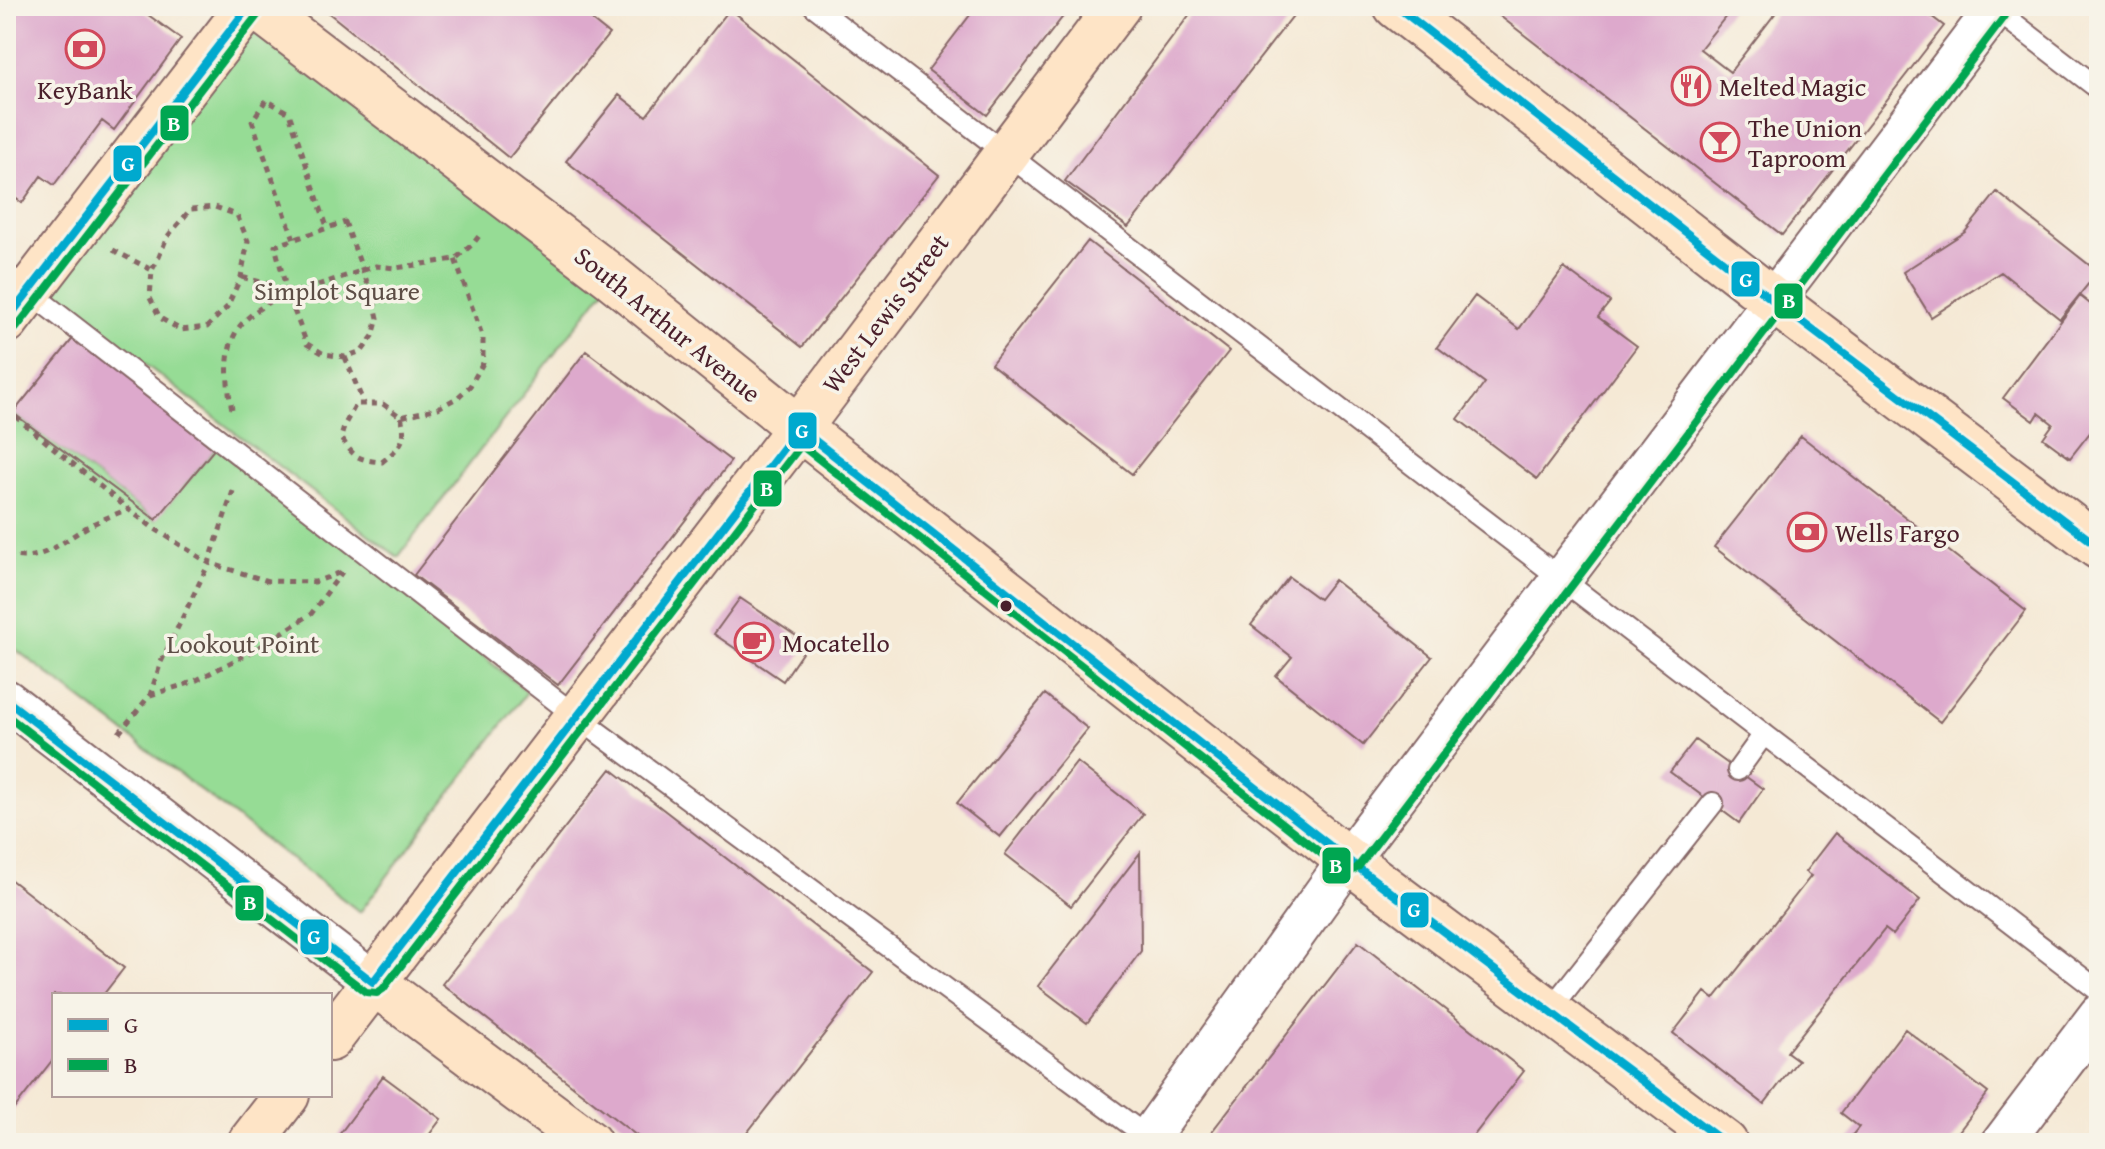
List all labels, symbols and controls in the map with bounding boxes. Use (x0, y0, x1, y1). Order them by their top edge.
bank icon: KeyBank (64, 28, 106, 70)
restaurant icon: Melted Magic (1670, 65, 1712, 107)
place label: Melted Magic (1719, 67, 1866, 106)
place label: KeyBank (37, 70, 133, 109)
line badge: B (159, 104, 190, 142)
text: B (167, 107, 181, 139)
place label: The Union Taproom (1748, 108, 1862, 177)
bar icon: The Union Taproom (1699, 121, 1741, 163)
line badge: G (112, 144, 143, 183)
text: G (121, 147, 135, 179)
street label: West Lewis Street (812, 225, 958, 401)
street label: South Arthur Avenue (566, 236, 770, 412)
line badge: G (1730, 260, 1761, 298)
text: G (1739, 263, 1753, 295)
park label: Simplot Square (254, 271, 420, 310)
line badge: B (1773, 282, 1804, 320)
text: B (1782, 284, 1796, 316)
line badge: G (787, 411, 818, 450)
text: G (795, 414, 809, 446)
line badge: B (752, 469, 783, 508)
text: B (760, 472, 774, 504)
bank icon: Wells Fargo (1786, 511, 1828, 553)
place label: Wells Fargo (1835, 513, 1960, 552)
unlabelled marker (998, 598, 1014, 614)
cafe icon: Mocatello (733, 621, 775, 663)
place label: Mocatello (782, 623, 890, 662)
park label: Lookout Point (167, 624, 319, 663)
line badge: B (1321, 846, 1352, 885)
text: B (1329, 849, 1343, 881)
line badge: B (234, 884, 265, 922)
text: B (243, 886, 257, 918)
line badge: G (1399, 891, 1430, 929)
text: G (1407, 893, 1421, 925)
line badge: G (299, 918, 330, 956)
text: G (307, 920, 321, 952)
legend (52, 993, 332, 1097)
text: G (124, 1007, 138, 1042)
text: B (124, 1047, 138, 1082)

